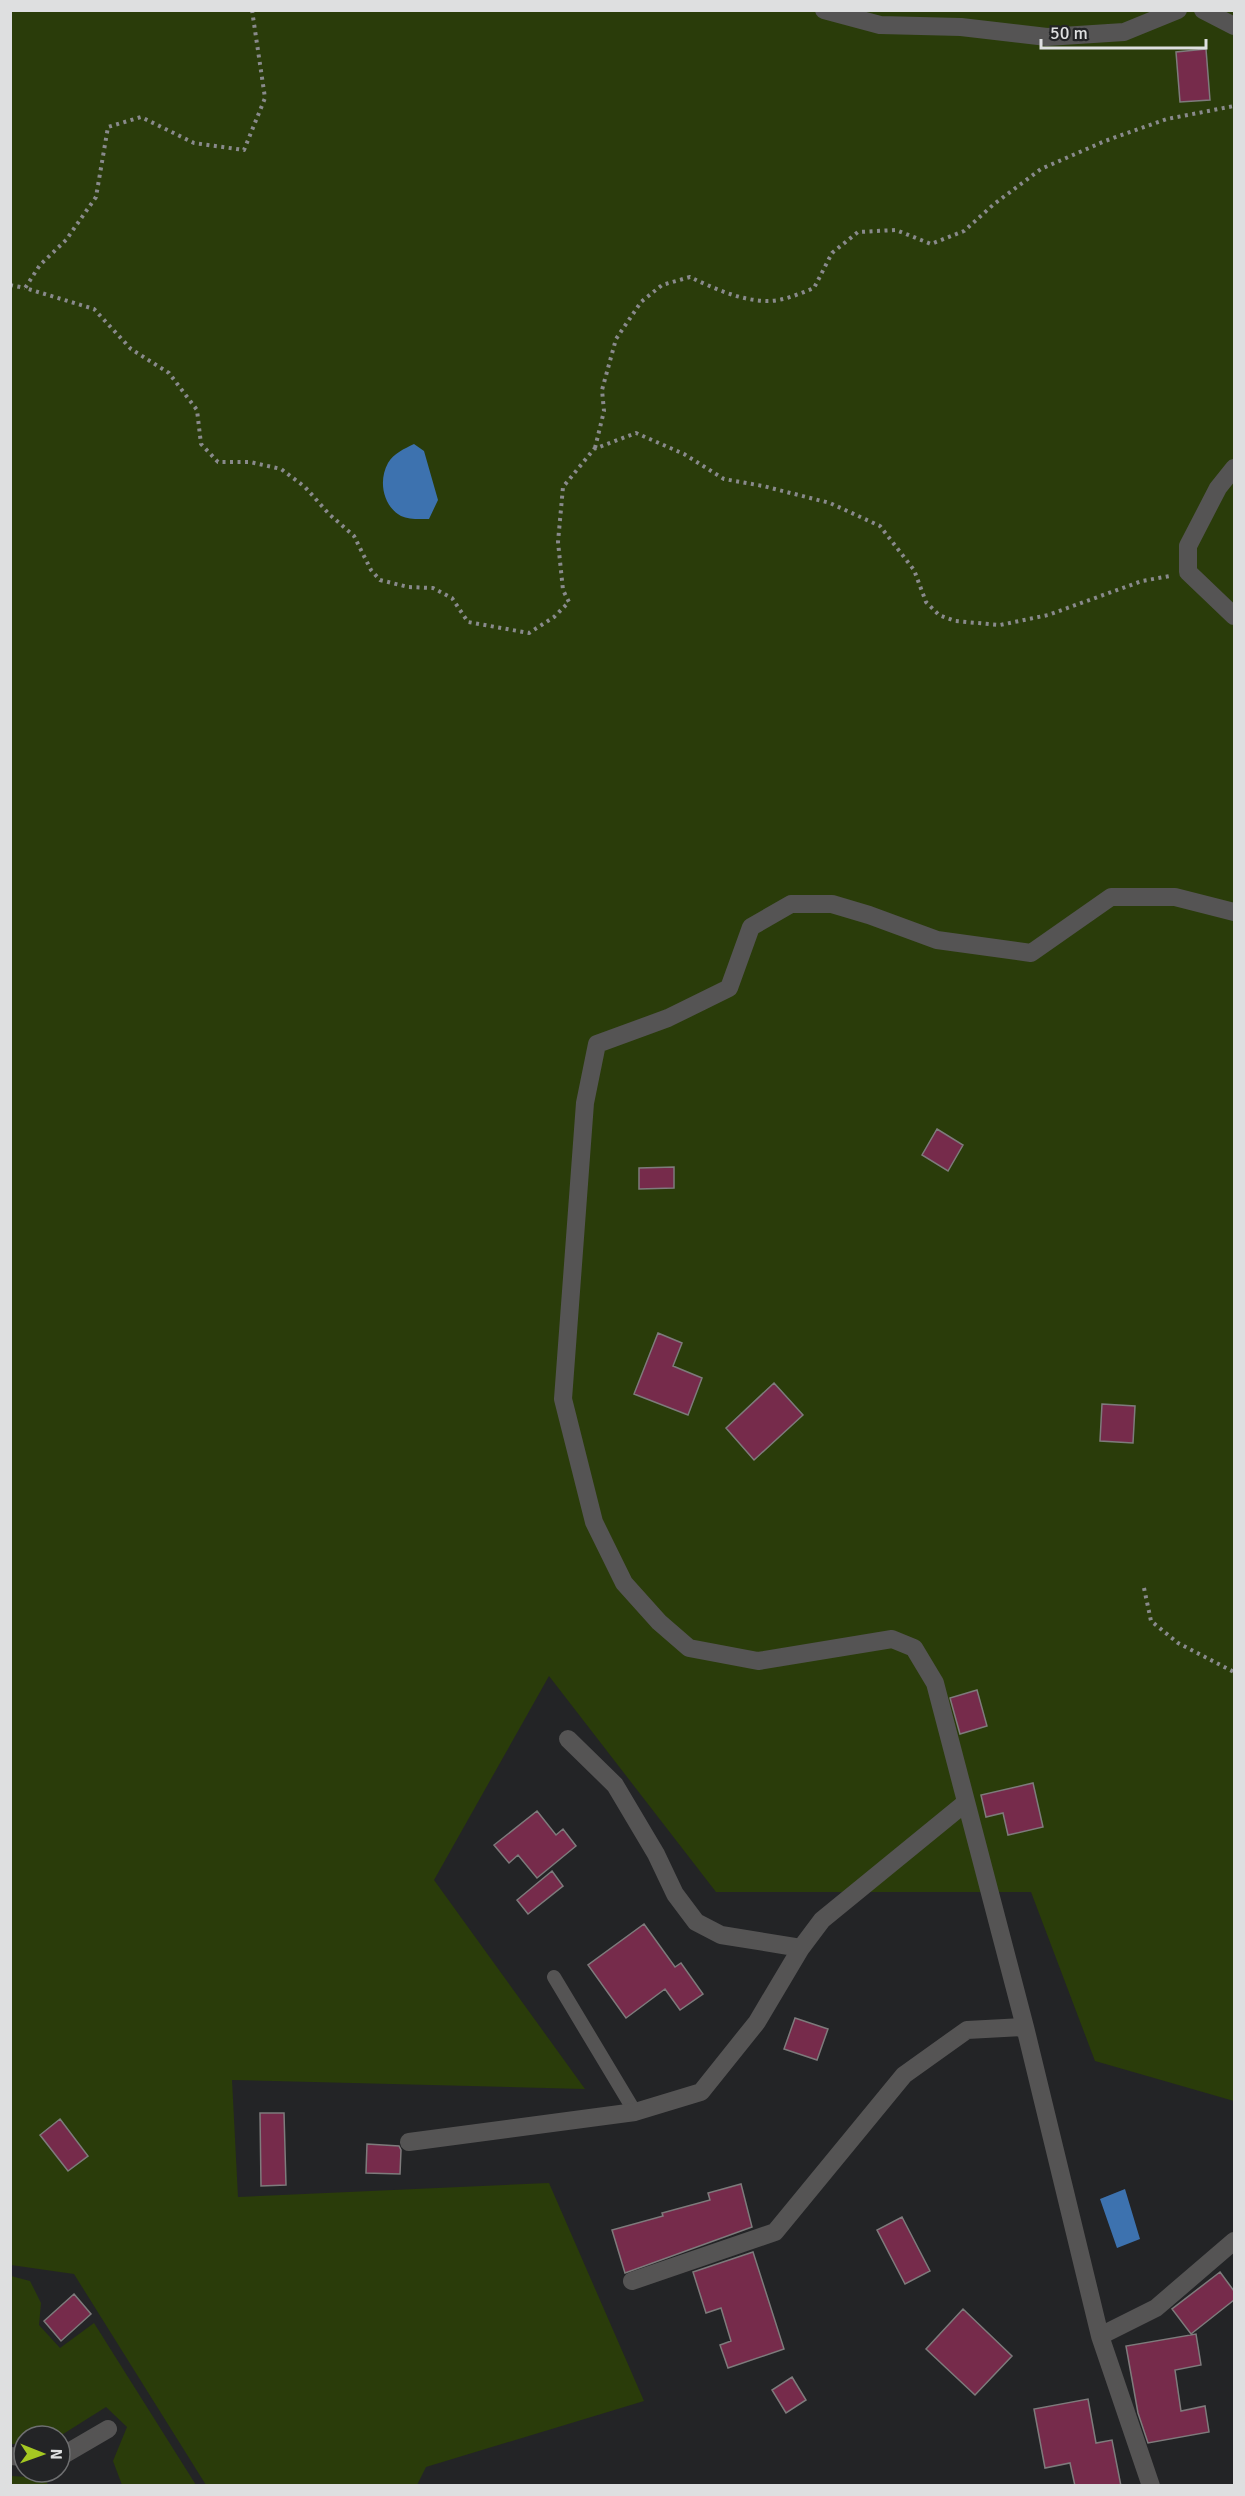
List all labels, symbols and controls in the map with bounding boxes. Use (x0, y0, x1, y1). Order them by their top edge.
scale bar (1041, 12, 1206, 50)
text: 50 m (1050, 22, 1088, 44)
north arrow (12, 2424, 72, 2484)
text: N (46, 2449, 66, 2460)

